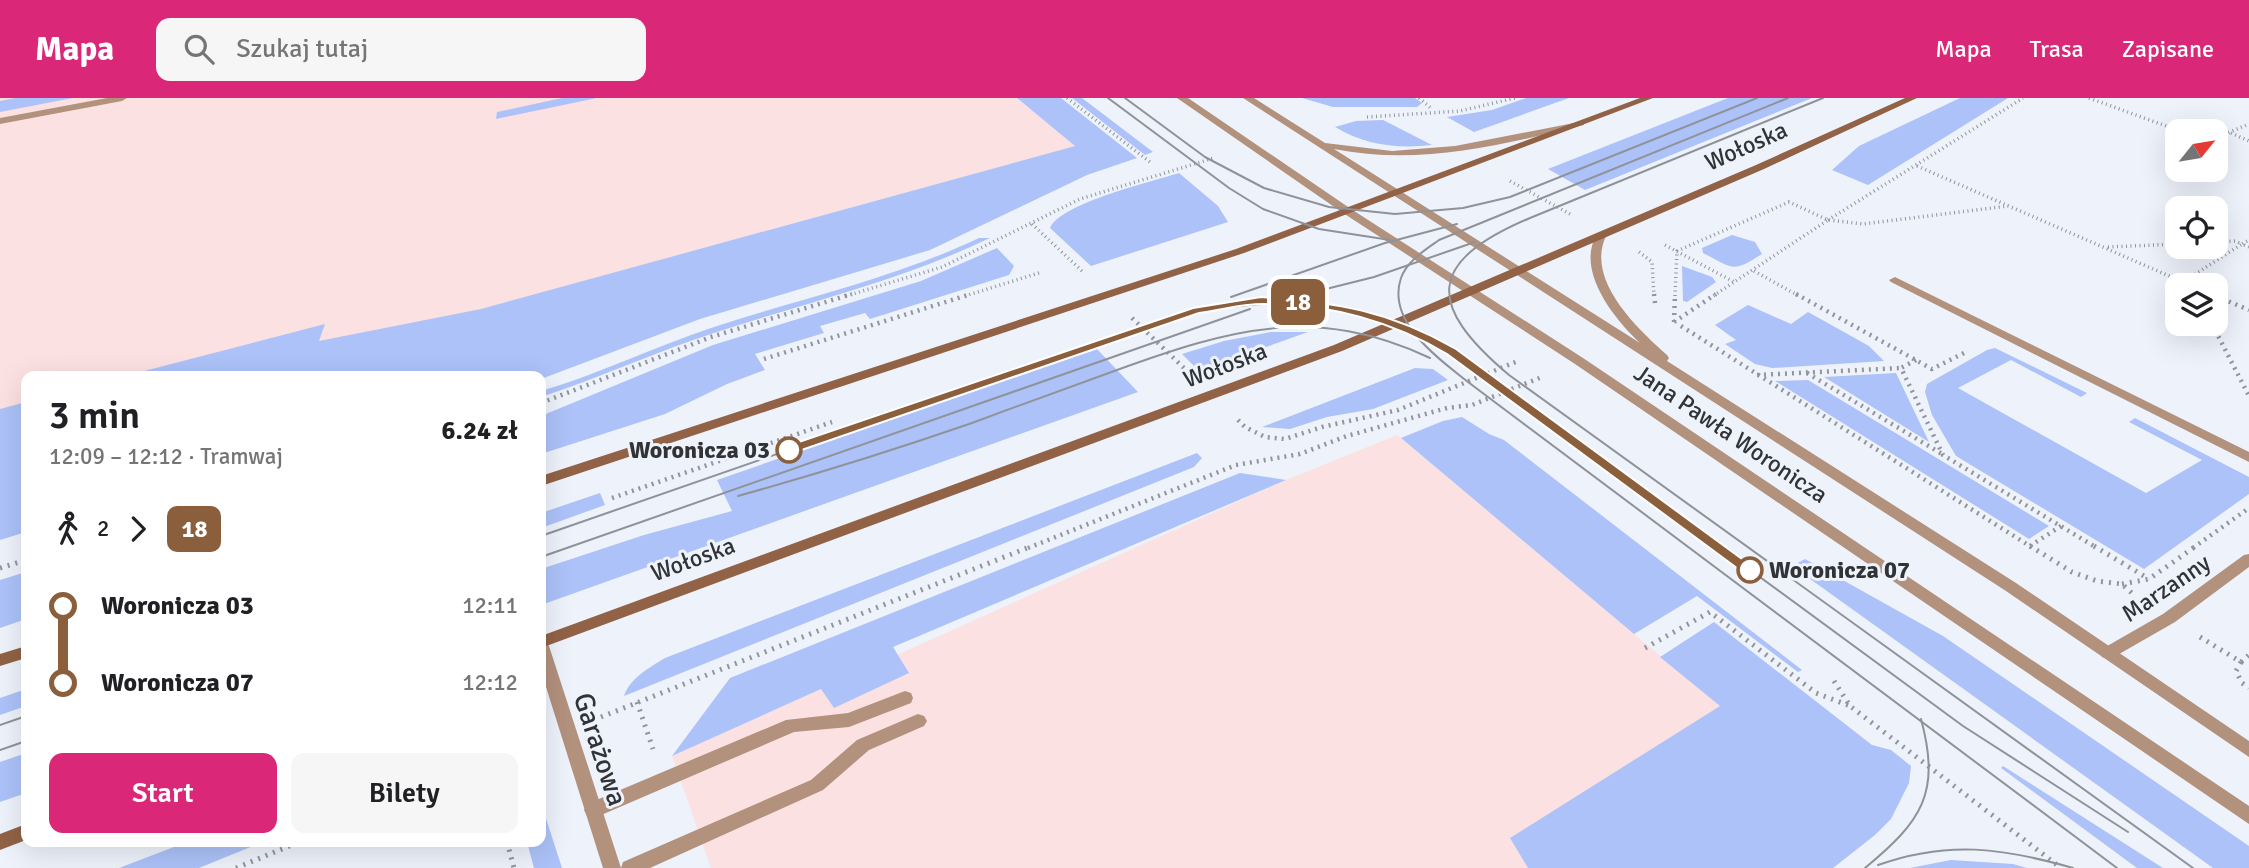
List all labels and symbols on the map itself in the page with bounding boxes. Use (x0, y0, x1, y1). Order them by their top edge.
street label: Wołoska (1700, 115, 1792, 177)
north arrow (2165, 119, 2228, 182)
line badge: 18 (1266, 279, 1330, 325)
street label: Wołoska (1179, 335, 1271, 395)
street label: Jana Pawła Woronicza (1628, 358, 1834, 510)
place label: Woronicza 03 (629, 435, 770, 465)
marker: Woronicza 03 (776, 437, 802, 463)
street label: Wołoska (647, 530, 739, 588)
street label: Marzanny (2116, 547, 2216, 629)
place label: Woronicza 07 (1769, 555, 1910, 585)
marker: Woronicza 07 (1737, 557, 1763, 583)
street label: Garażowa (566, 688, 634, 810)

